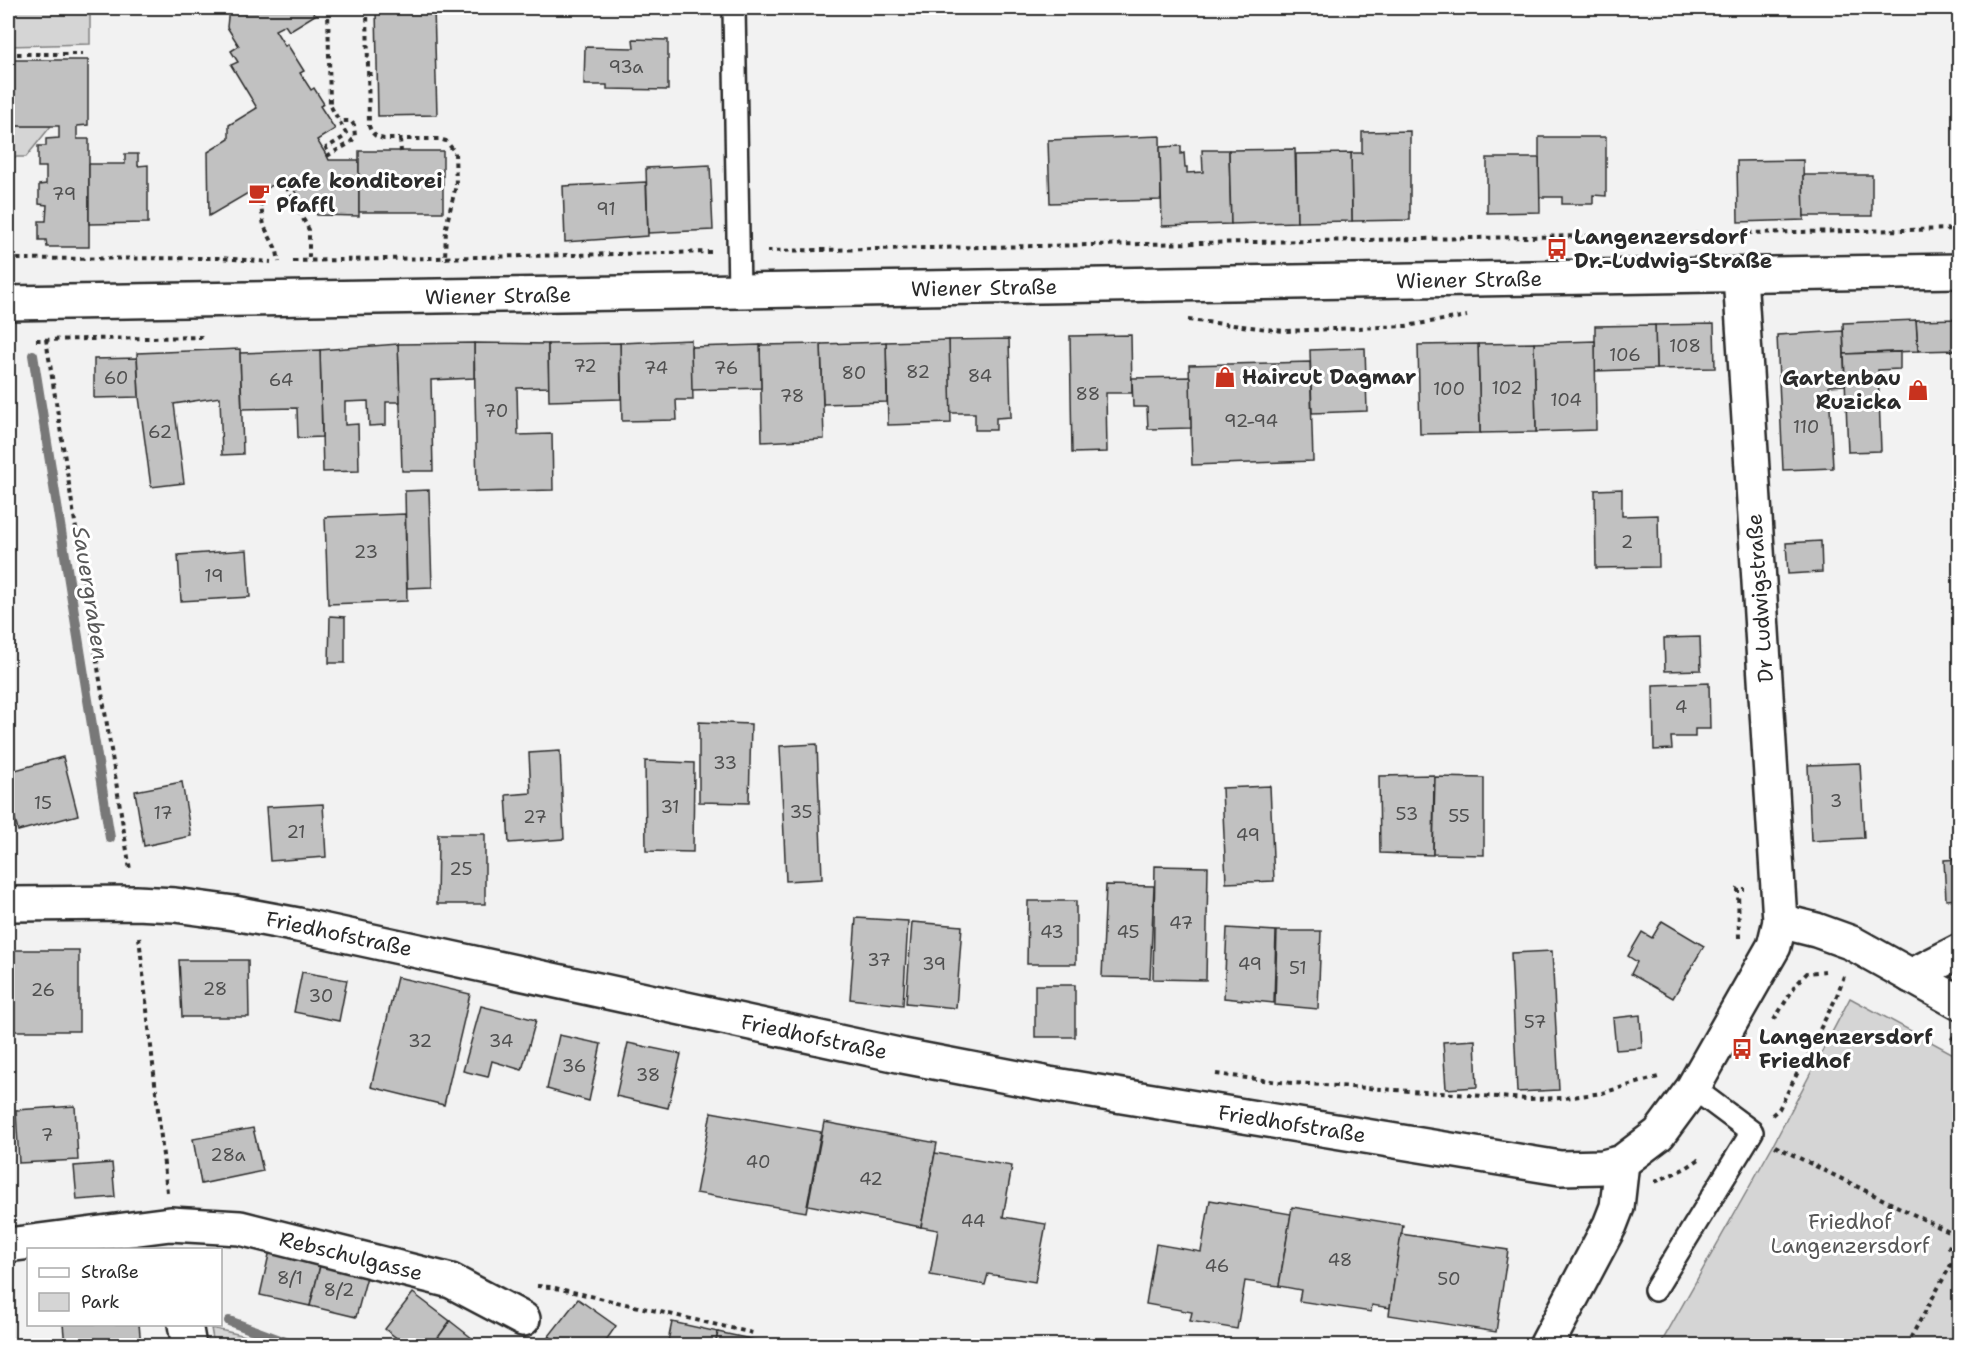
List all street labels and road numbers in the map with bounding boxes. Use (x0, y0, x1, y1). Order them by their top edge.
street label: Wiener Straße (1396, 265, 1542, 295)
street label: Wiener Straße (911, 273, 1057, 303)
street label: Wiener Straße (425, 281, 571, 311)
street label: Dr Ludwigstraße (1740, 513, 1780, 683)
street label: Friedhofstraße (263, 905, 415, 963)
street label: Friedhofstraße (738, 1008, 890, 1066)
street label: Friedhofstraße (1216, 1099, 1368, 1149)
street label: Rebschulgasse (276, 1225, 426, 1287)

